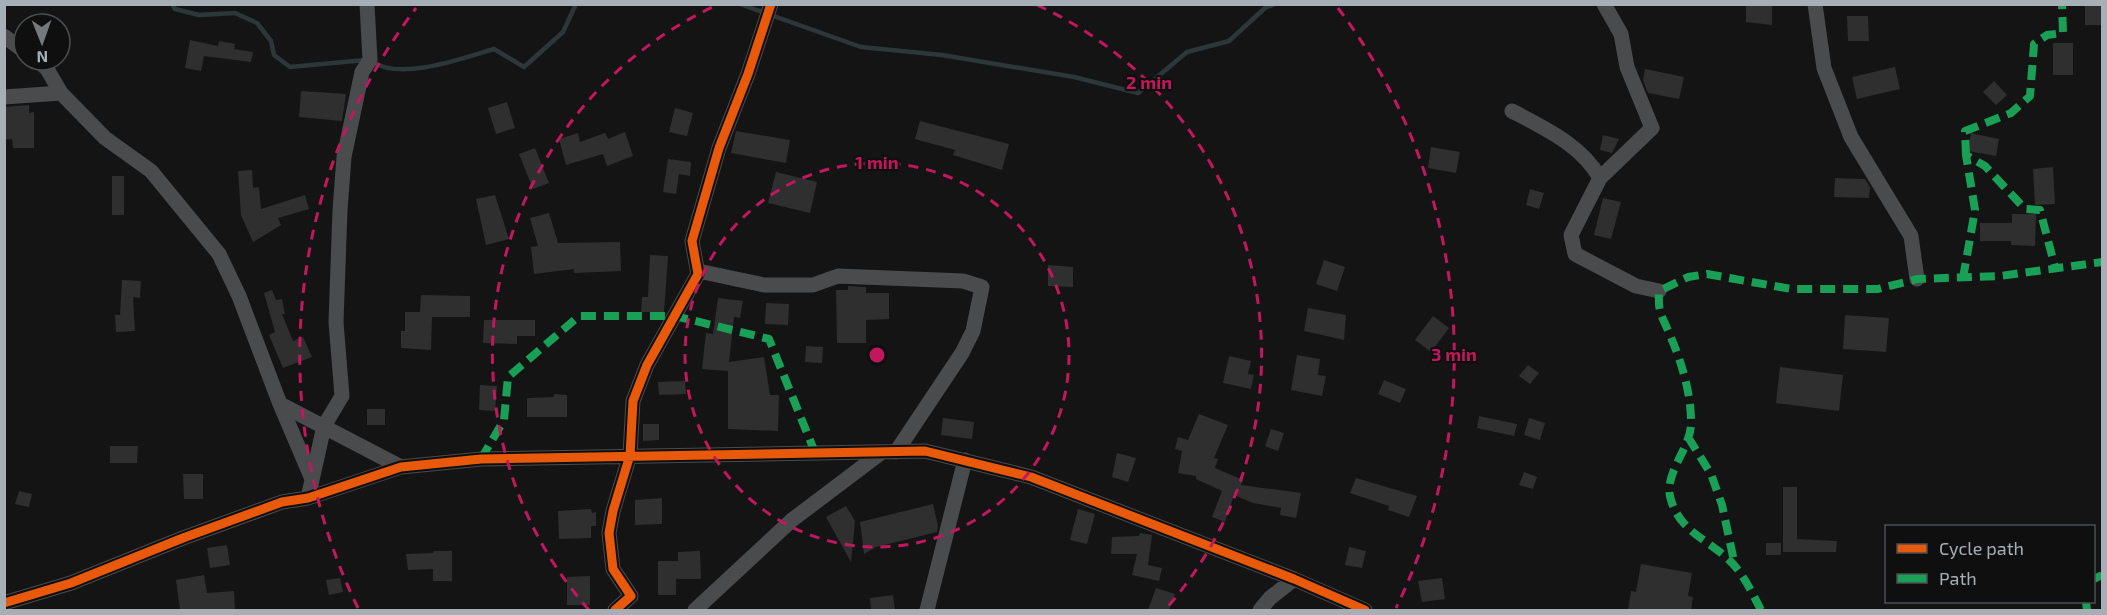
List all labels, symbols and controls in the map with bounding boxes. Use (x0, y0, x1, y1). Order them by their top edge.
north arrow (12, 12, 72, 72)
text: N (36, 48, 48, 67)
text: 2 min (1126, 71, 1172, 93)
text: 1 min (855, 151, 899, 173)
text: 3 min (1431, 343, 1477, 365)
centre of rings (867, 345, 887, 365)
legend (1885, 525, 2095, 603)
text: Cycle path (1939, 537, 2024, 559)
text: Path (1939, 567, 1977, 589)

